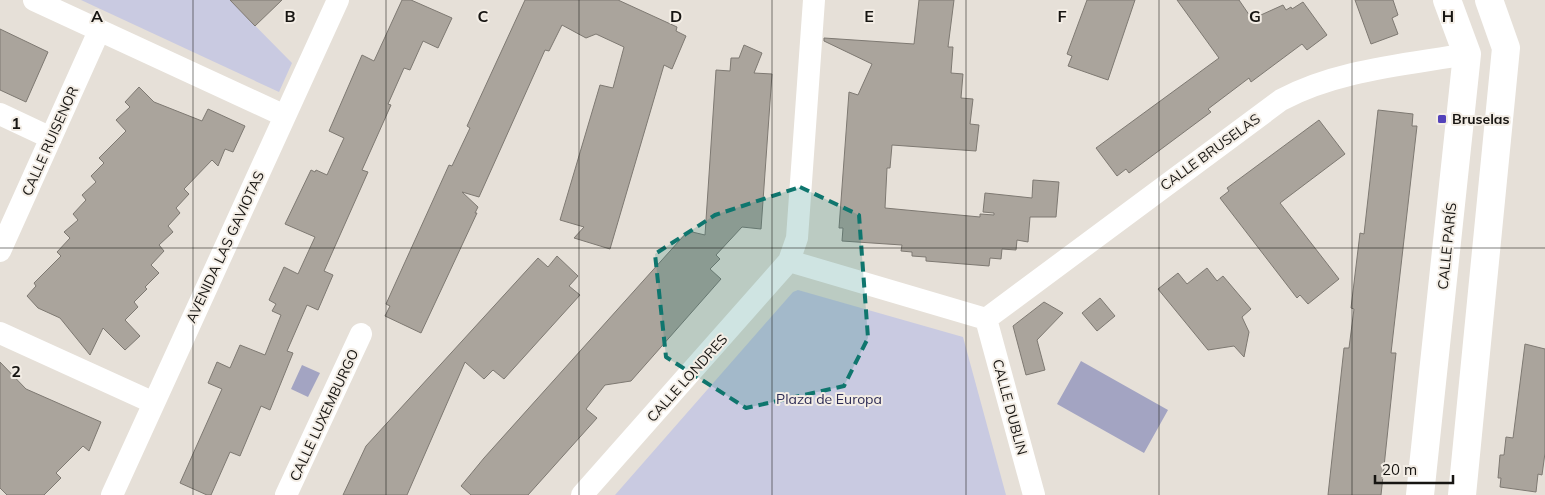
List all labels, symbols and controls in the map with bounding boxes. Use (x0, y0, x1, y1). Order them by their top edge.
text: A (91, 6, 103, 26)
text: B (284, 6, 296, 26)
text: C (478, 6, 489, 26)
text: D (670, 6, 682, 26)
text: E (864, 6, 874, 26)
text: F (1057, 6, 1067, 26)
text: G (1249, 6, 1261, 26)
text: H (1442, 6, 1454, 26)
street label: CALLE RUISENOR (18, 83, 82, 199)
street label: CALLE BRUSELAS (1156, 109, 1264, 194)
place label: Bruselas (1452, 110, 1510, 128)
text: 1 (11, 113, 21, 133)
marker: Bruselas (1436, 113, 1448, 125)
street label: AVENIDA LAS GAVIOTAS (182, 168, 268, 326)
street label: CALLE PARÍS (1433, 201, 1461, 290)
street label: CALLE LONDRES (643, 330, 731, 426)
street label: CALLE LUXEMBURGO (285, 346, 363, 484)
street label: CALLE DUBLIN (989, 357, 1031, 457)
text: 2 (11, 361, 21, 381)
park label: Plaza de Europa (776, 390, 882, 408)
scale bar (1375, 452, 1452, 484)
text: 20 m (1382, 460, 1417, 479)

